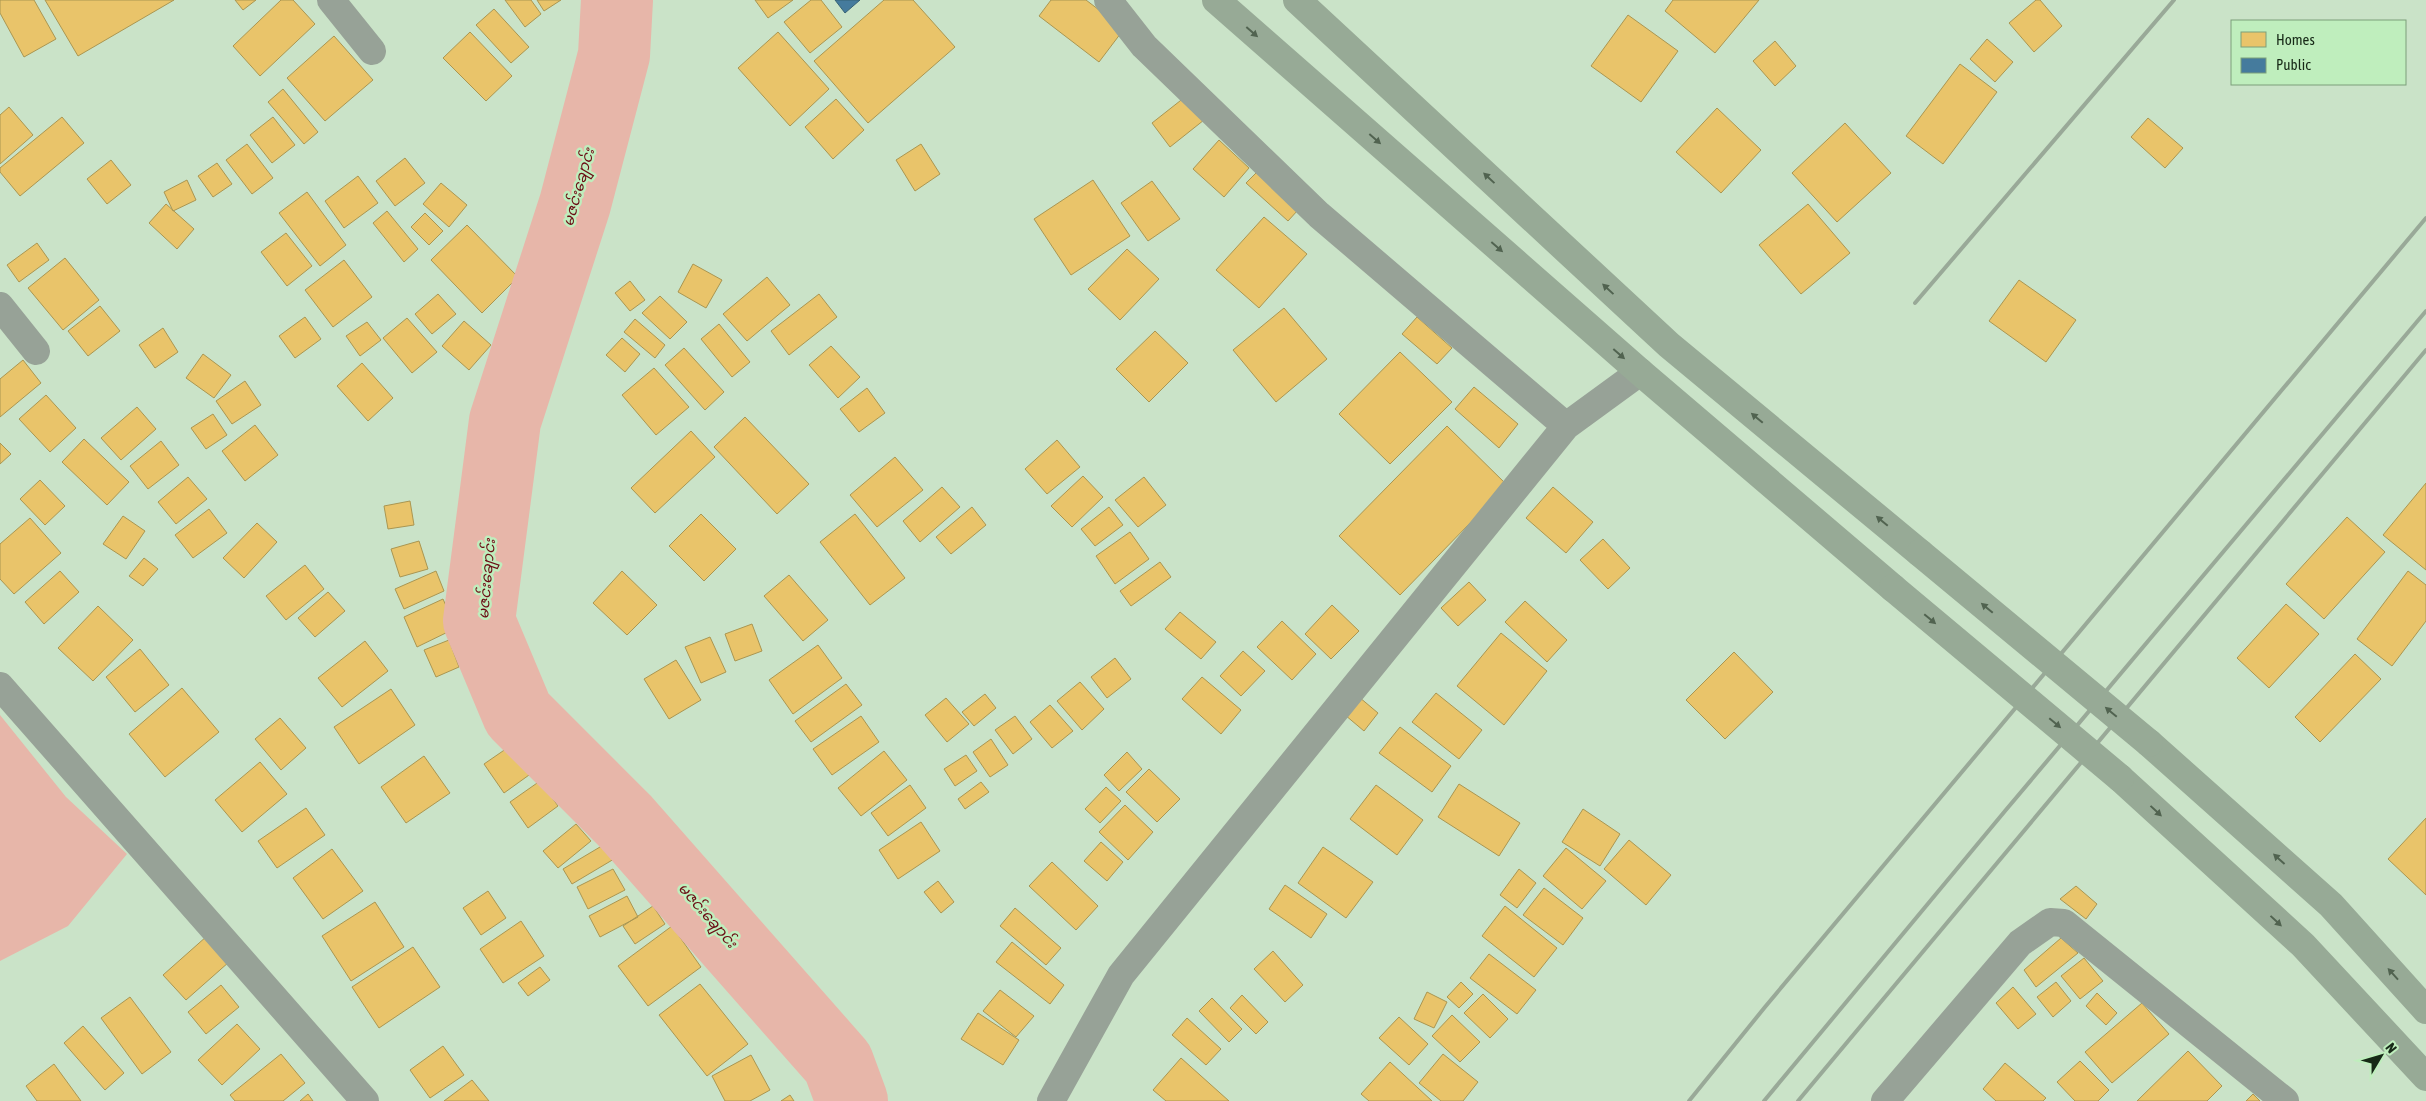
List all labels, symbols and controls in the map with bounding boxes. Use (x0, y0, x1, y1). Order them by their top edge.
legend (2231, 20, 2406, 85)
one-way arrow (1246, 26, 1258, 38)
text: Homes (2276, 31, 2315, 48)
text: Public (2276, 56, 2311, 73)
one-way arrow (1368, 134, 1381, 145)
water label: မဇင်းချောင်း (557, 145, 601, 229)
one-way arrow (1483, 172, 1495, 184)
one-way arrow (1490, 241, 1503, 252)
one-way arrow (1602, 283, 1614, 295)
one-way arrow (1612, 348, 1624, 360)
one-way arrow (1751, 413, 1763, 424)
one-way arrow (1876, 516, 1889, 527)
water label: မဇင်းချောင်း (472, 537, 502, 620)
one-way arrow (1981, 602, 1993, 614)
one-way arrow (1924, 613, 1937, 624)
one-way arrow (2106, 706, 2118, 718)
one-way arrow (2049, 717, 2061, 728)
one-way arrow (2150, 805, 2162, 817)
one-way arrow (2273, 853, 2286, 864)
water label: မဇင်းချောင်း (672, 878, 743, 954)
one-way arrow (2269, 915, 2281, 927)
one-way arrow (2387, 968, 2399, 980)
north arrow (2356, 1031, 2406, 1081)
text: N (2382, 1040, 2400, 1056)

